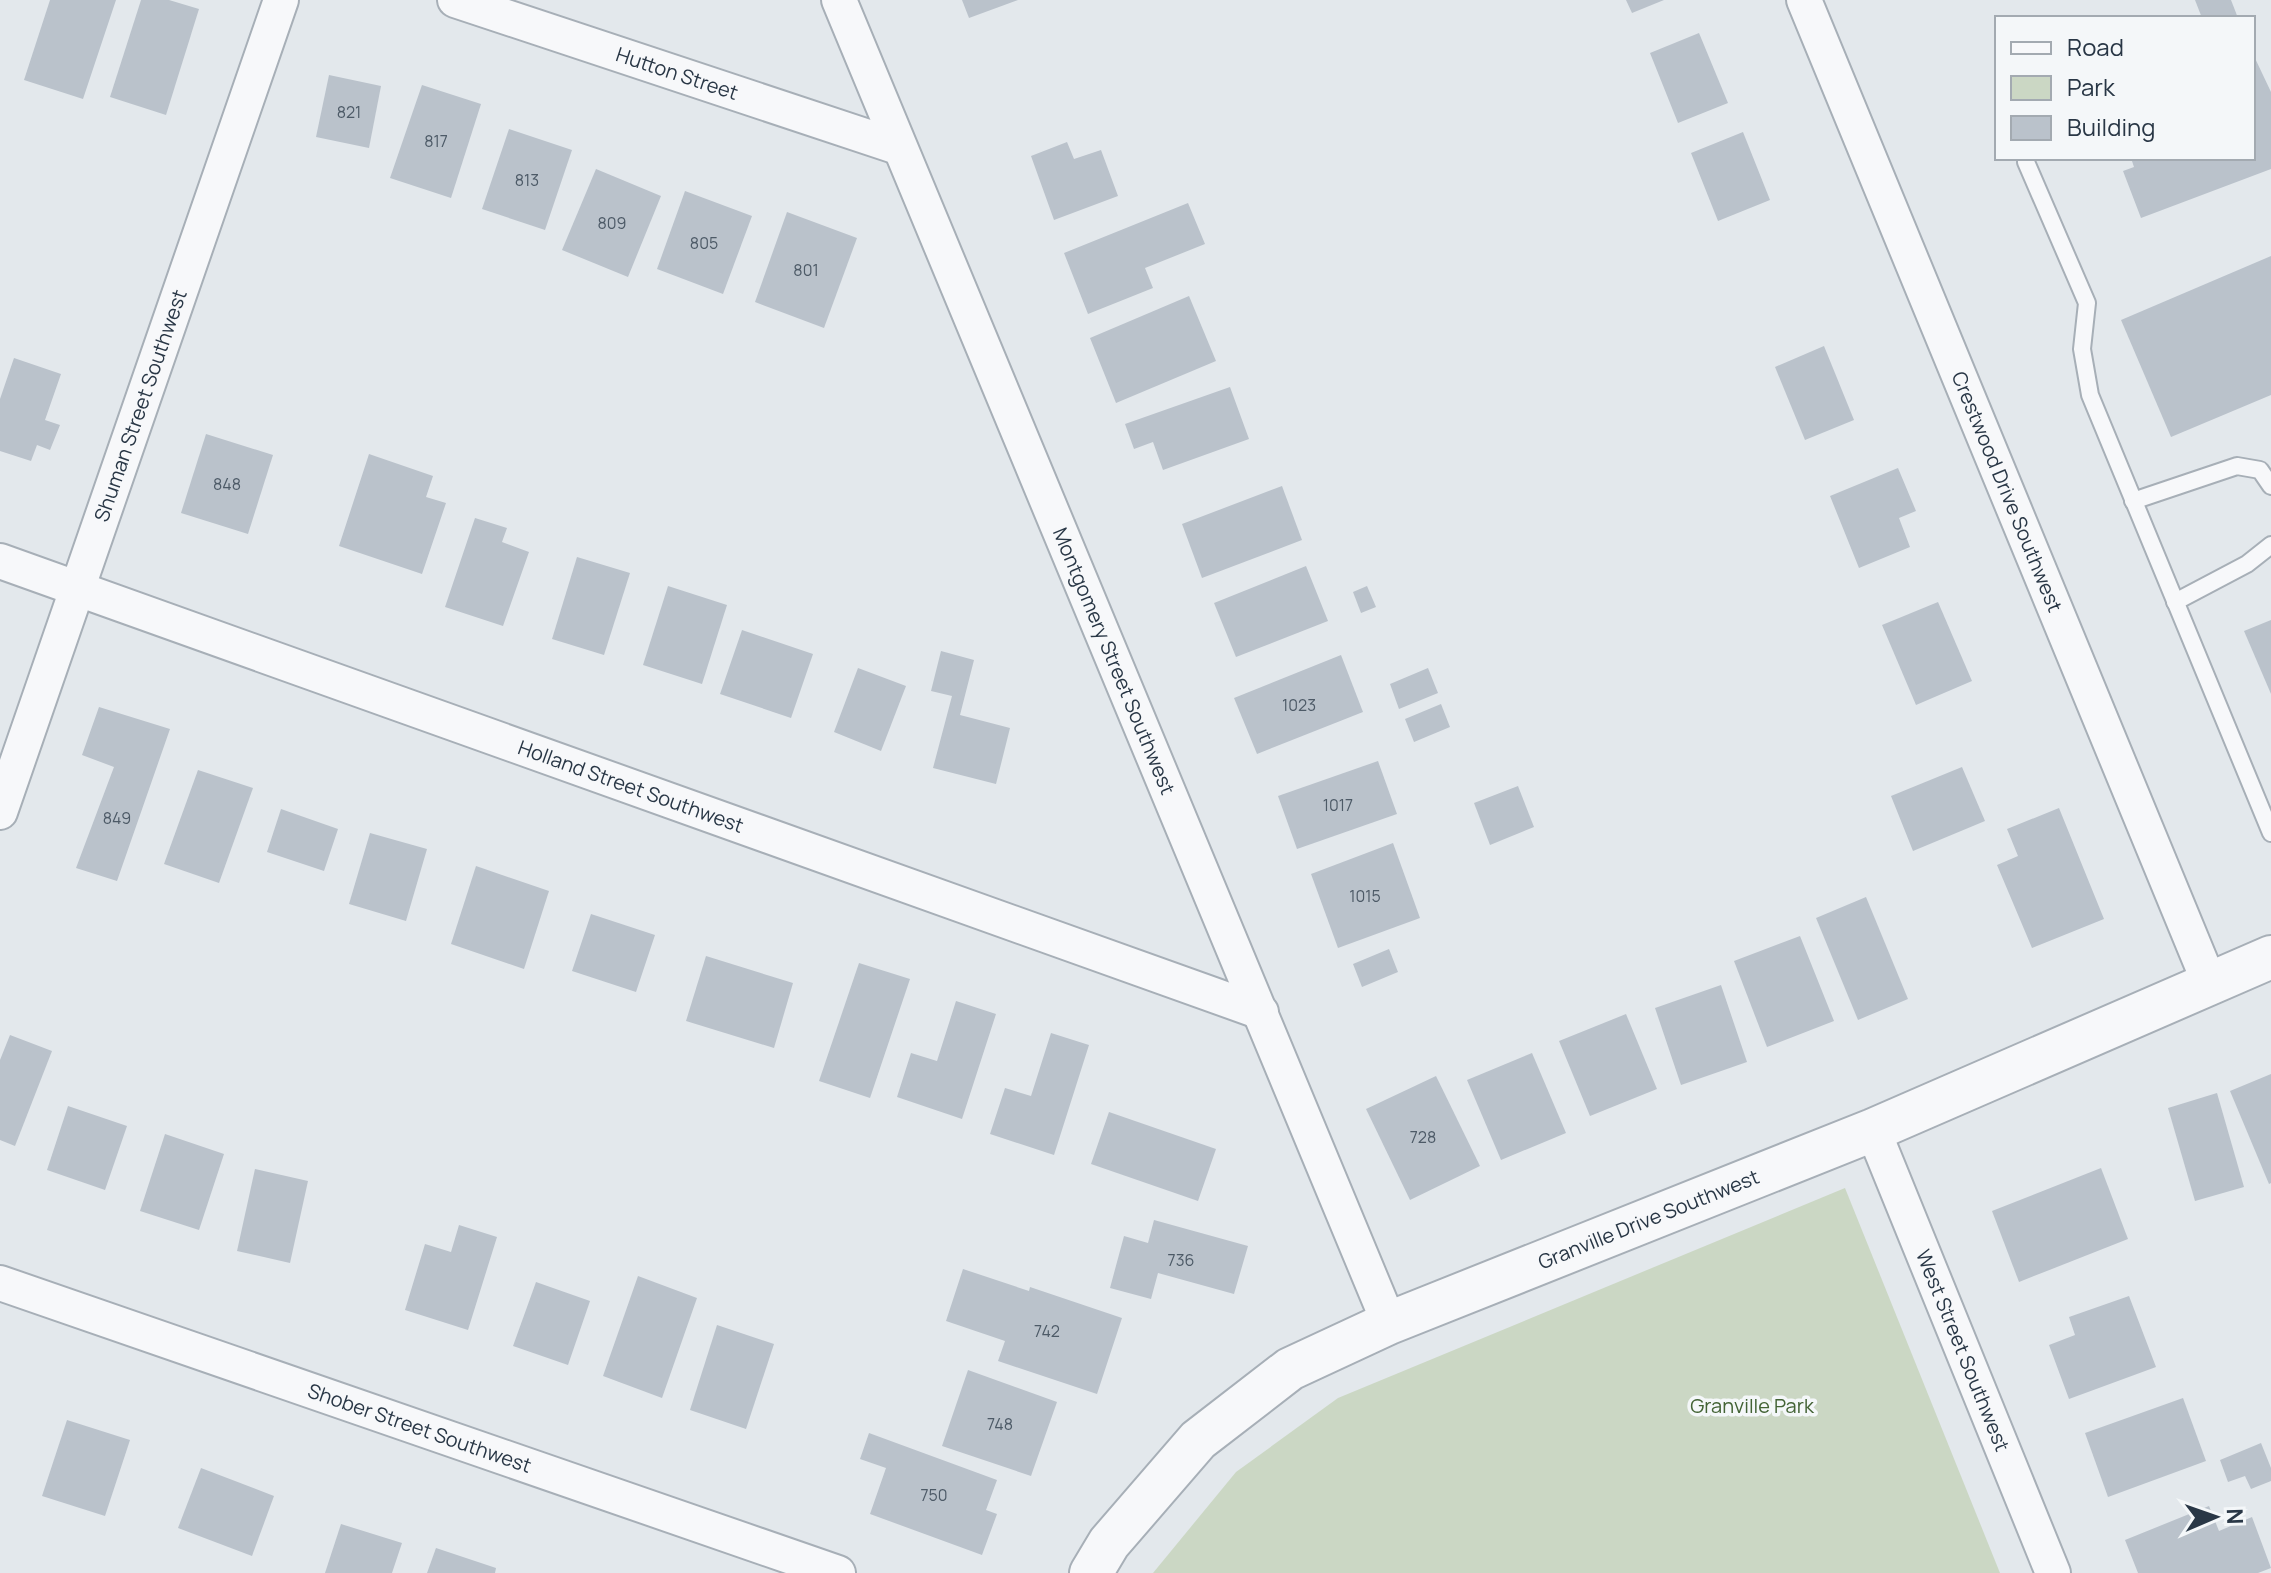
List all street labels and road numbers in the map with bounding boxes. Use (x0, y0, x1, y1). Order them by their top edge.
street label: Hutton Street (613, 40, 742, 106)
street label: Shuman Street Southwest (87, 286, 193, 525)
street label: Crestwood Drive Southwest (1946, 367, 2069, 616)
street label: Montgomery Street Southwest (1047, 524, 1182, 798)
street label: Holland Street Southwest (515, 733, 747, 839)
street label: Granville Drive Southwest (1534, 1163, 1763, 1275)
street label: West Street Southwest (1910, 1245, 2016, 1455)
street label: Shober Street Southwest (304, 1377, 535, 1479)

